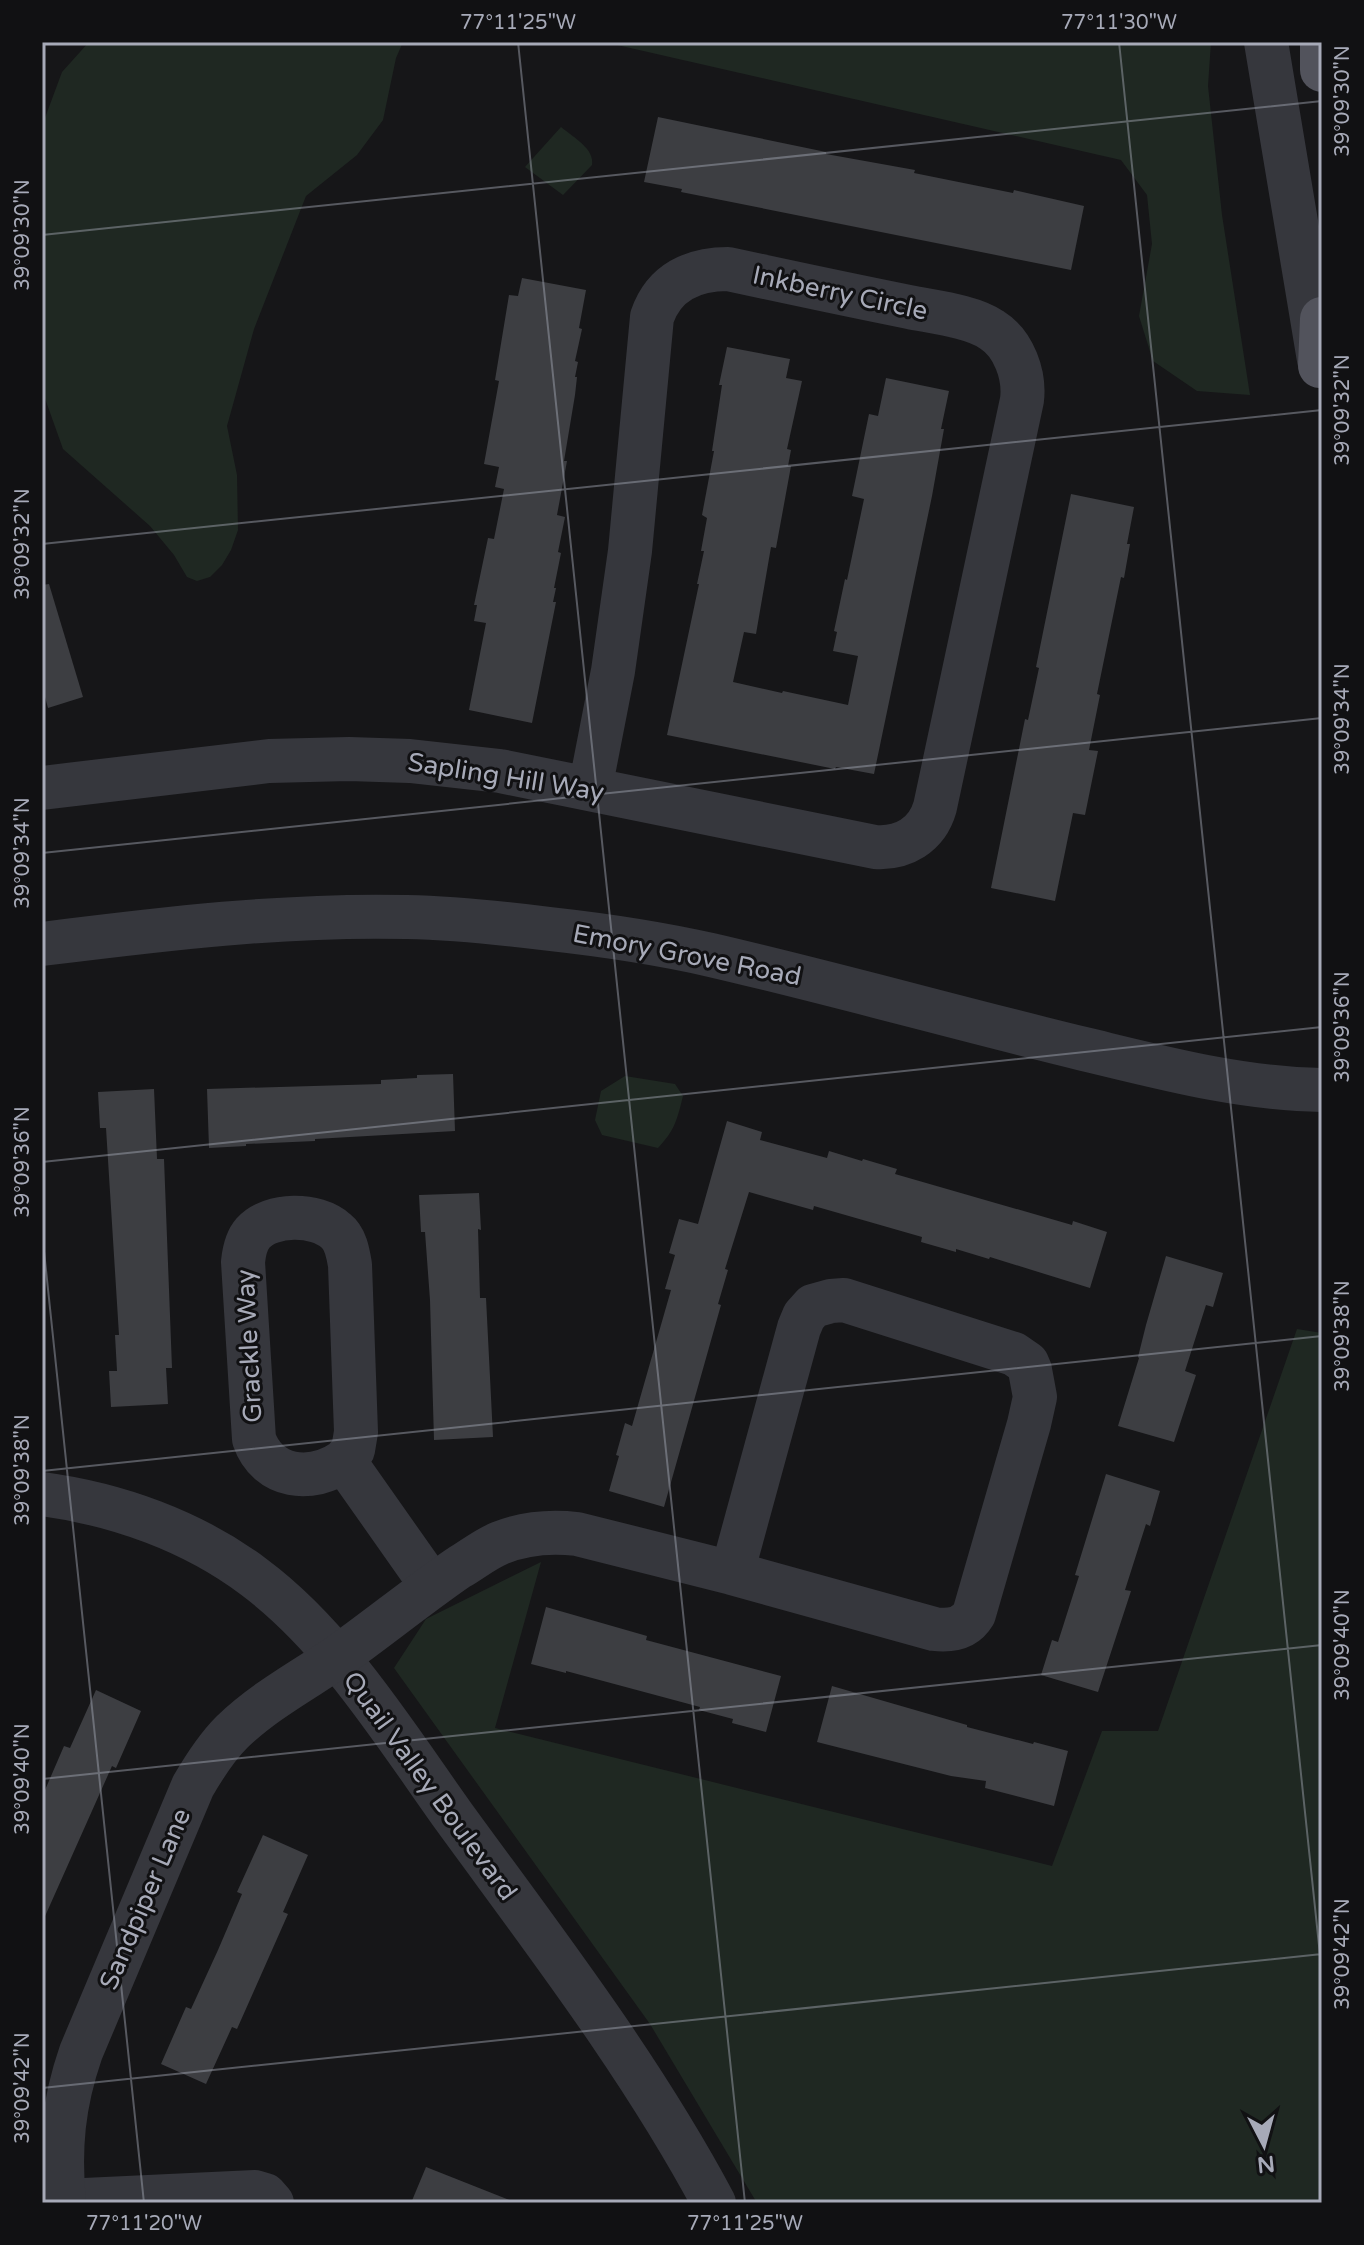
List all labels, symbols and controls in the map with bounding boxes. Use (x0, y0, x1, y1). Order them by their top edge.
text: 77°11'25"W (460, 11, 576, 35)
text: 77°11'30"W (1061, 11, 1177, 35)
text: 39°09'30"N (1331, 45, 1355, 157)
text: 39°09'30"N (11, 179, 35, 291)
street label: Inkberry Circle (750, 259, 930, 327)
text: 39°09'32"N (1331, 354, 1355, 466)
text: 39°09'32"N (11, 488, 35, 600)
text: 39°09'34"N (1331, 663, 1355, 775)
street label: Sapling Hill Way (406, 746, 606, 808)
text: 39°09'34"N (11, 797, 35, 909)
street label: Emory Grove Road (570, 918, 804, 992)
text: 39°09'36"N (1331, 971, 1355, 1083)
text: 39°09'36"N (11, 1106, 35, 1218)
street label: Grackle Way (229, 1268, 269, 1424)
text: 39°09'38"N (1331, 1280, 1355, 1392)
text: 39°09'38"N (11, 1414, 35, 1526)
text: 39°09'40"N (1331, 1589, 1355, 1701)
street label: Quail Valley Boulevard (337, 1666, 523, 1906)
text: 39°09'40"N (11, 1723, 35, 1835)
street label: Sandpiper Lane (93, 1804, 197, 1994)
text: 39°09'42"N (1331, 1898, 1355, 2010)
text: 39°09'42"N (11, 2032, 35, 2144)
north arrow (1224, 2105, 1304, 2185)
text: N (1256, 2150, 1276, 2178)
text: 77°11'20"W (86, 2212, 202, 2236)
text: 77°11'25"W (687, 2212, 803, 2236)

